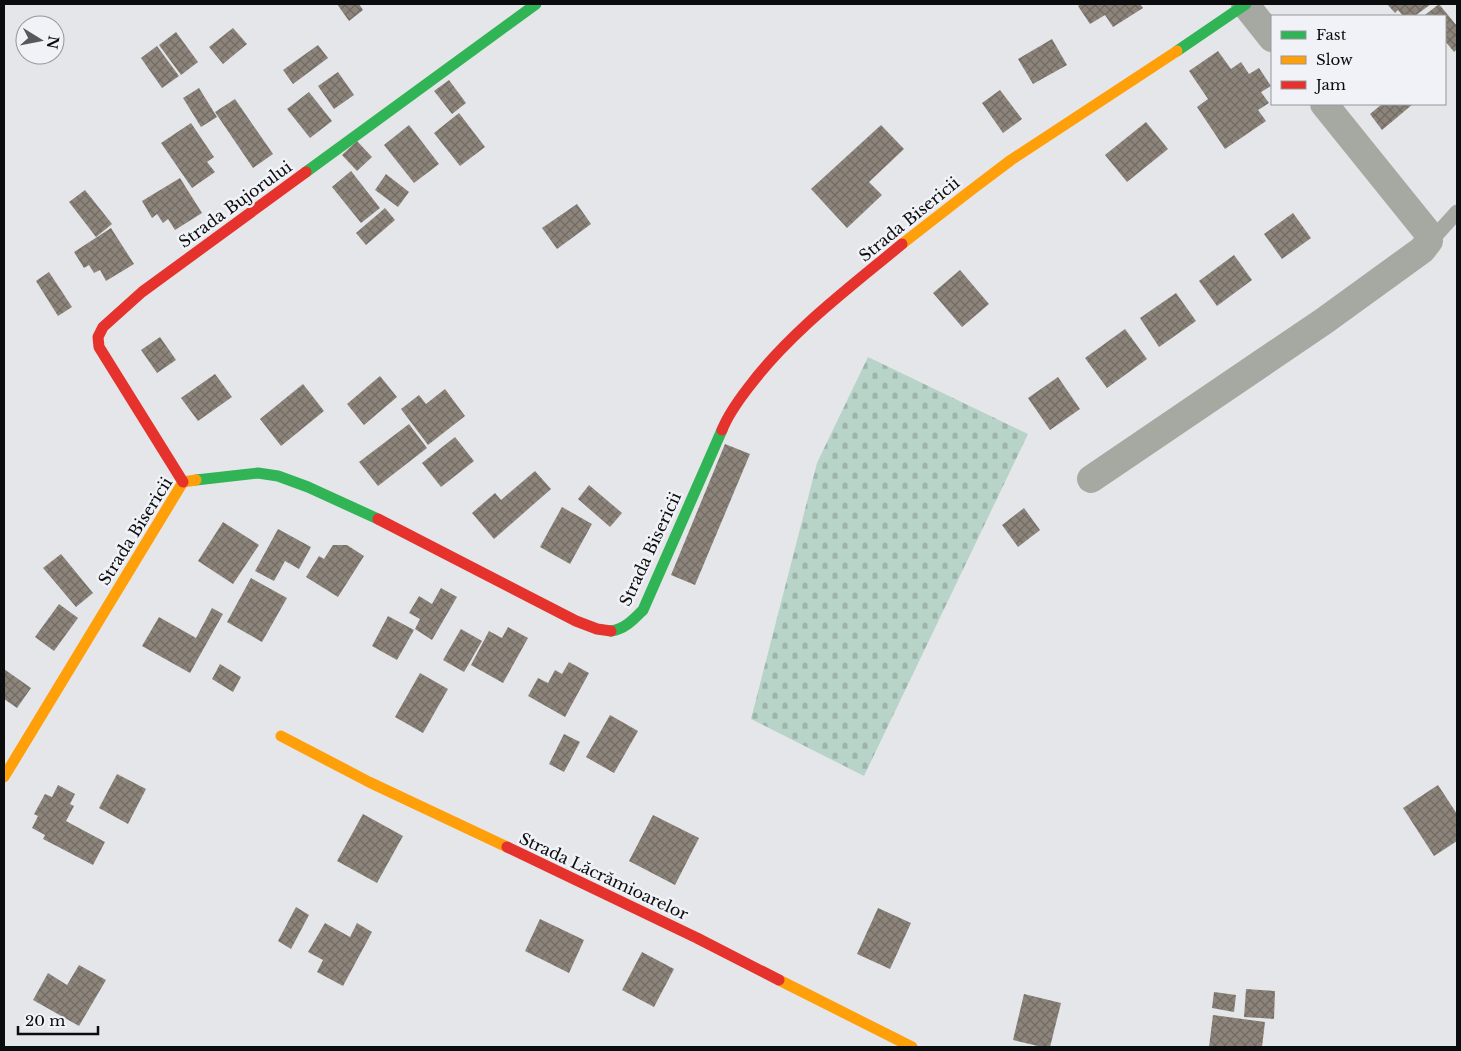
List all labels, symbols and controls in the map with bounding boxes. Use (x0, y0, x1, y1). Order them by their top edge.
north arrow (15, 15, 65, 65)
legend (1271, 15, 1446, 105)
text: Fast (1316, 25, 1347, 44)
text: N (43, 34, 63, 50)
text: Slow (1316, 50, 1353, 69)
text: Jam (1314, 75, 1346, 94)
street label: Strada Bujorului (175, 156, 296, 252)
street label: Strada Bisericii (855, 172, 964, 266)
street label: Strada Bisericii (94, 473, 177, 589)
street label: Strada Bisericii (615, 488, 685, 609)
street label: Strada Lăcrămioarelor (516, 828, 692, 924)
scale bar (18, 1004, 98, 1036)
text: 20 m (25, 1011, 65, 1030)

